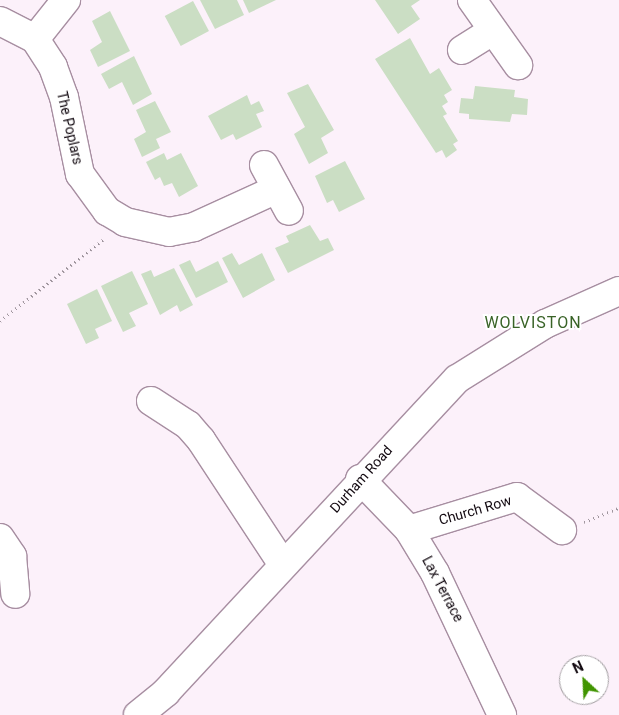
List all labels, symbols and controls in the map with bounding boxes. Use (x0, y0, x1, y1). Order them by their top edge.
street label: The Poplars (53, 90, 87, 166)
district label: WOLVISTON (483, 313, 583, 333)
street label: Durham Road (326, 442, 396, 516)
street label: Church Row (437, 492, 513, 528)
street label: Lax Terrace (419, 553, 467, 625)
north arrow (559, 655, 609, 705)
text: N (570, 658, 586, 677)

